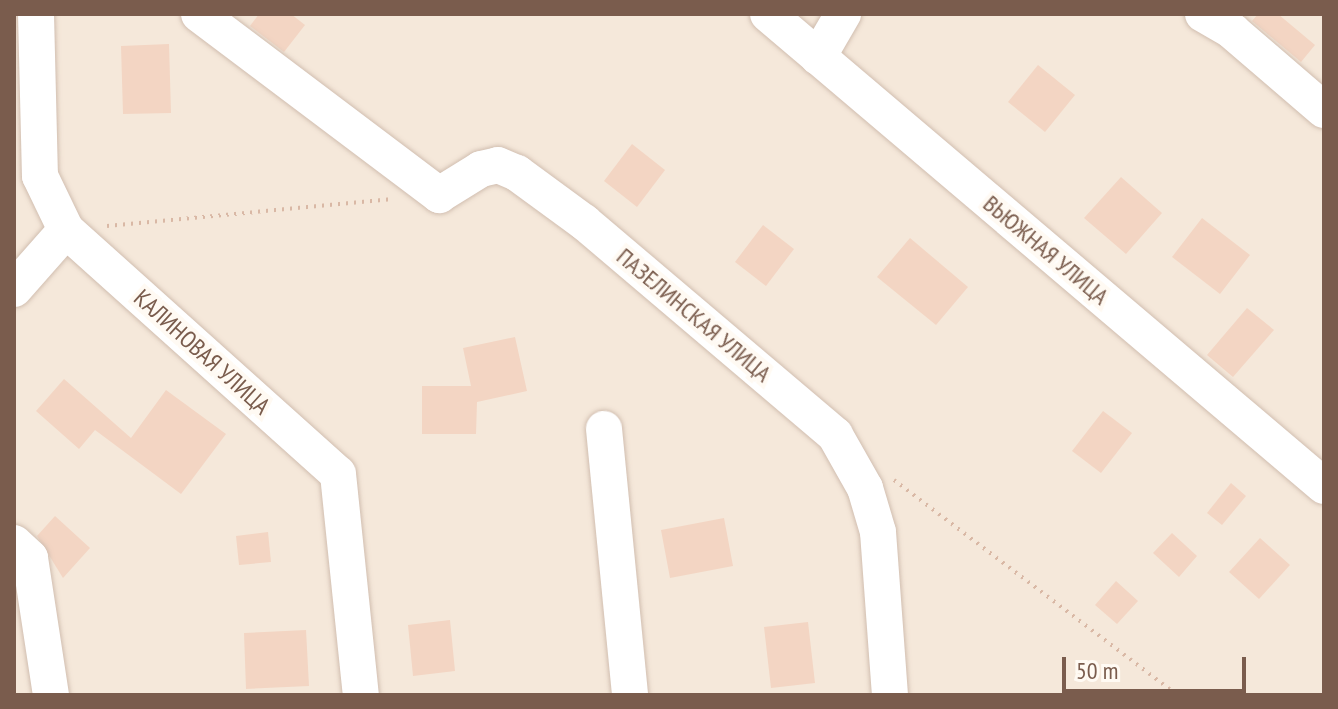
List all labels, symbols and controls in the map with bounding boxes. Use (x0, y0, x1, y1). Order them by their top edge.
street label: ВЬЮЖНАЯ УЛИЦА (977, 189, 1115, 311)
street label: ПАЗЕЛИНСКАЯ УЛИЦА (611, 242, 777, 388)
street label: КАЛИНОВАЯ УЛИЦА (128, 283, 276, 421)
scale bar (1066, 641, 1250, 691)
text: 50 m (1076, 655, 1118, 686)

